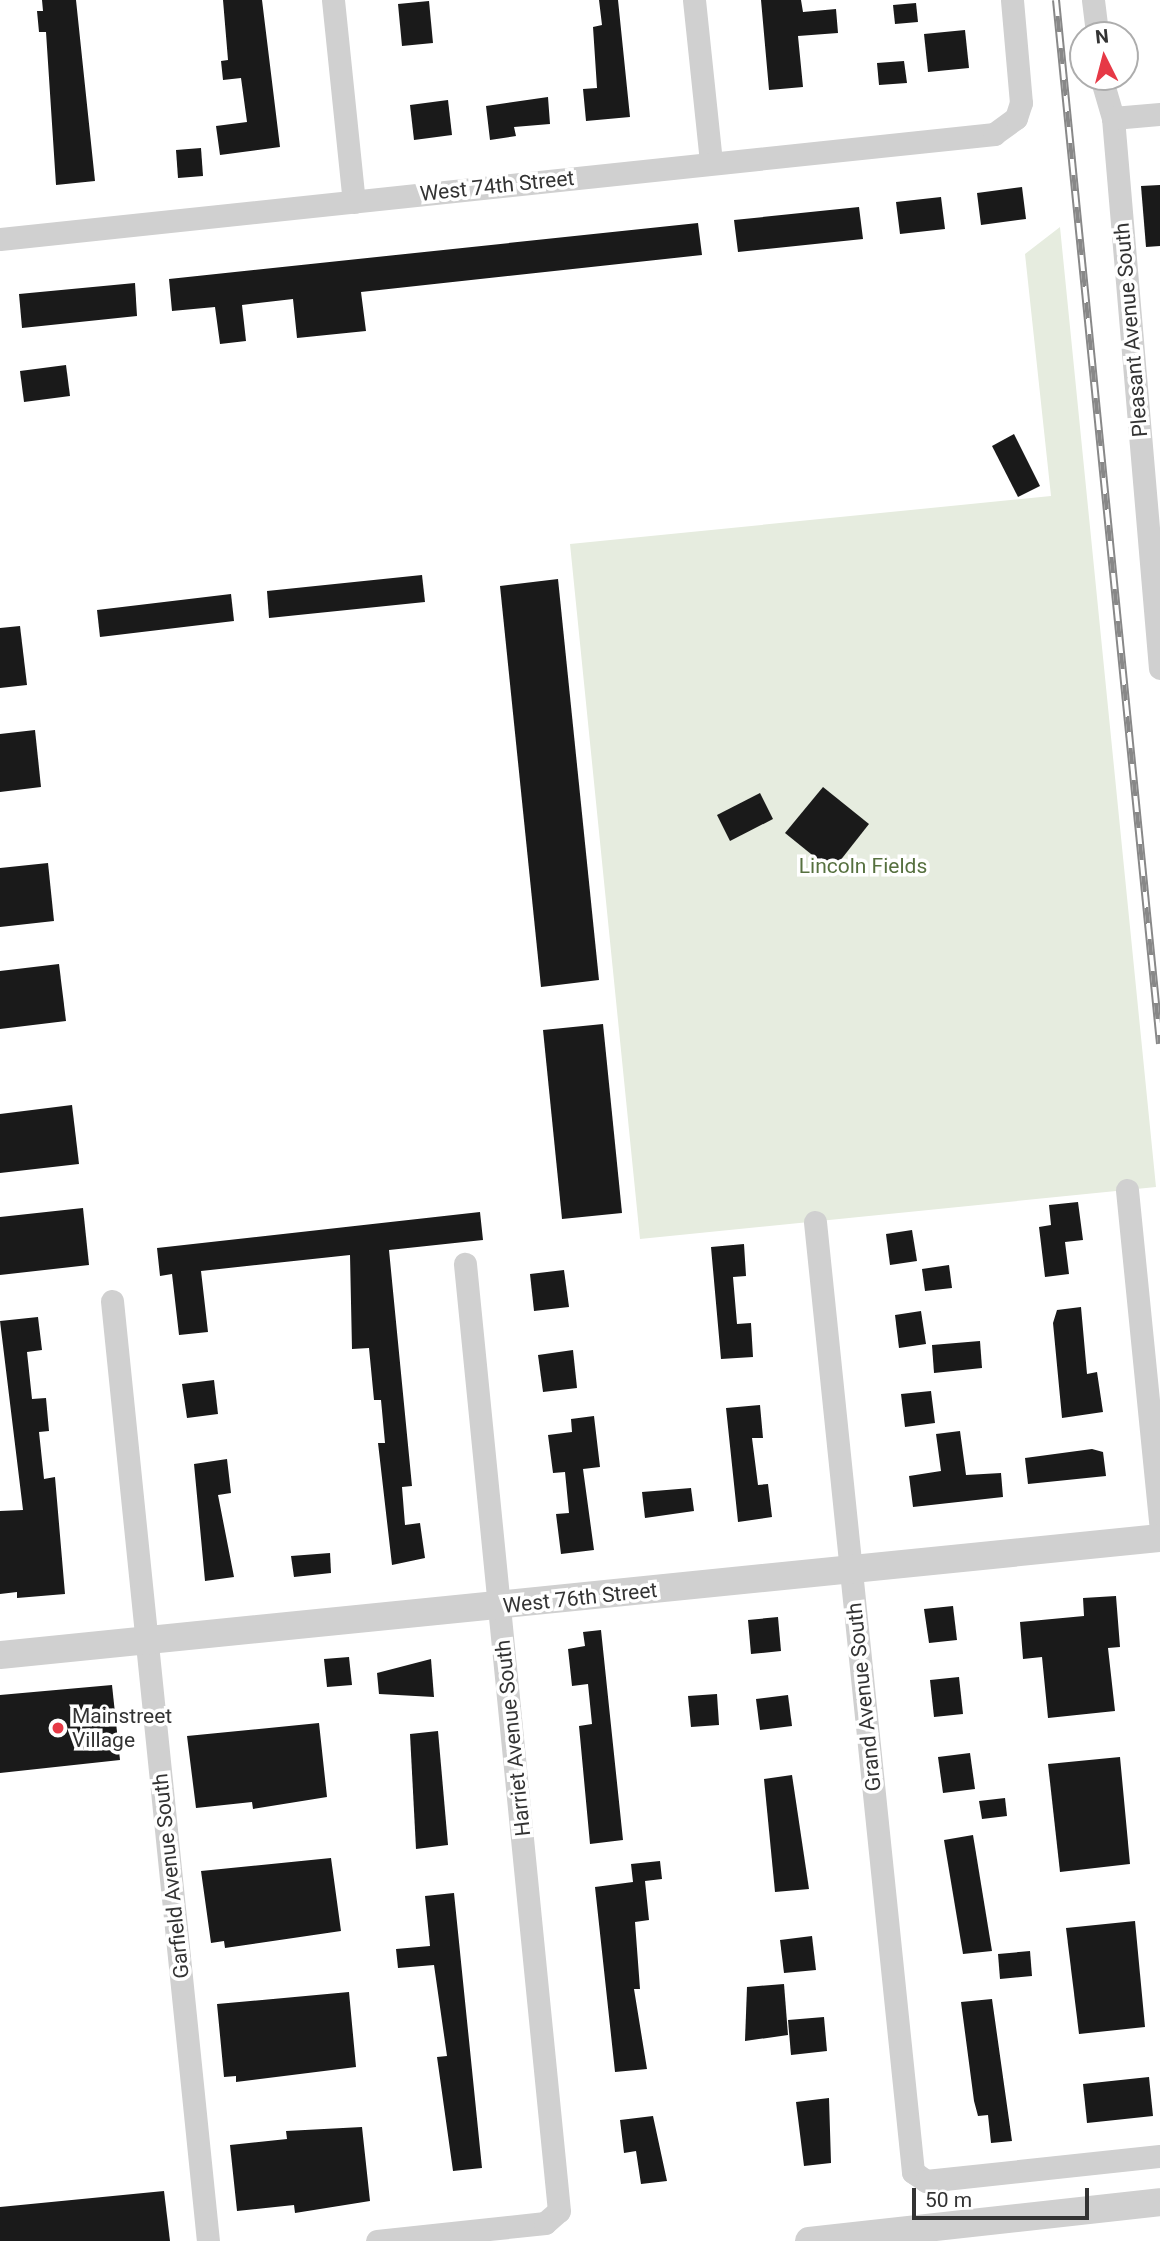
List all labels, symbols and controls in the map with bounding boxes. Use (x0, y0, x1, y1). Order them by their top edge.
north arrow (1069, 21, 1139, 91)
text: N (1094, 24, 1110, 49)
street label: West 74th Street (419, 165, 575, 207)
street label: Pleasant Avenue South (1109, 222, 1153, 438)
park label: Lincoln Fields (799, 853, 927, 879)
street label: West 76th Street (502, 1577, 658, 1619)
street label: Grand Avenue South (842, 1601, 886, 1793)
street label: Harriet Avenue South (490, 1639, 536, 1837)
place label: Mainstreet Village (72, 1703, 172, 1753)
marker: Mainstreet Village (50, 1720, 66, 1736)
street label: Garfield Avenue South (148, 1772, 194, 1980)
scale bar (915, 2174, 1092, 2218)
text: 50 m (925, 2188, 972, 2212)

